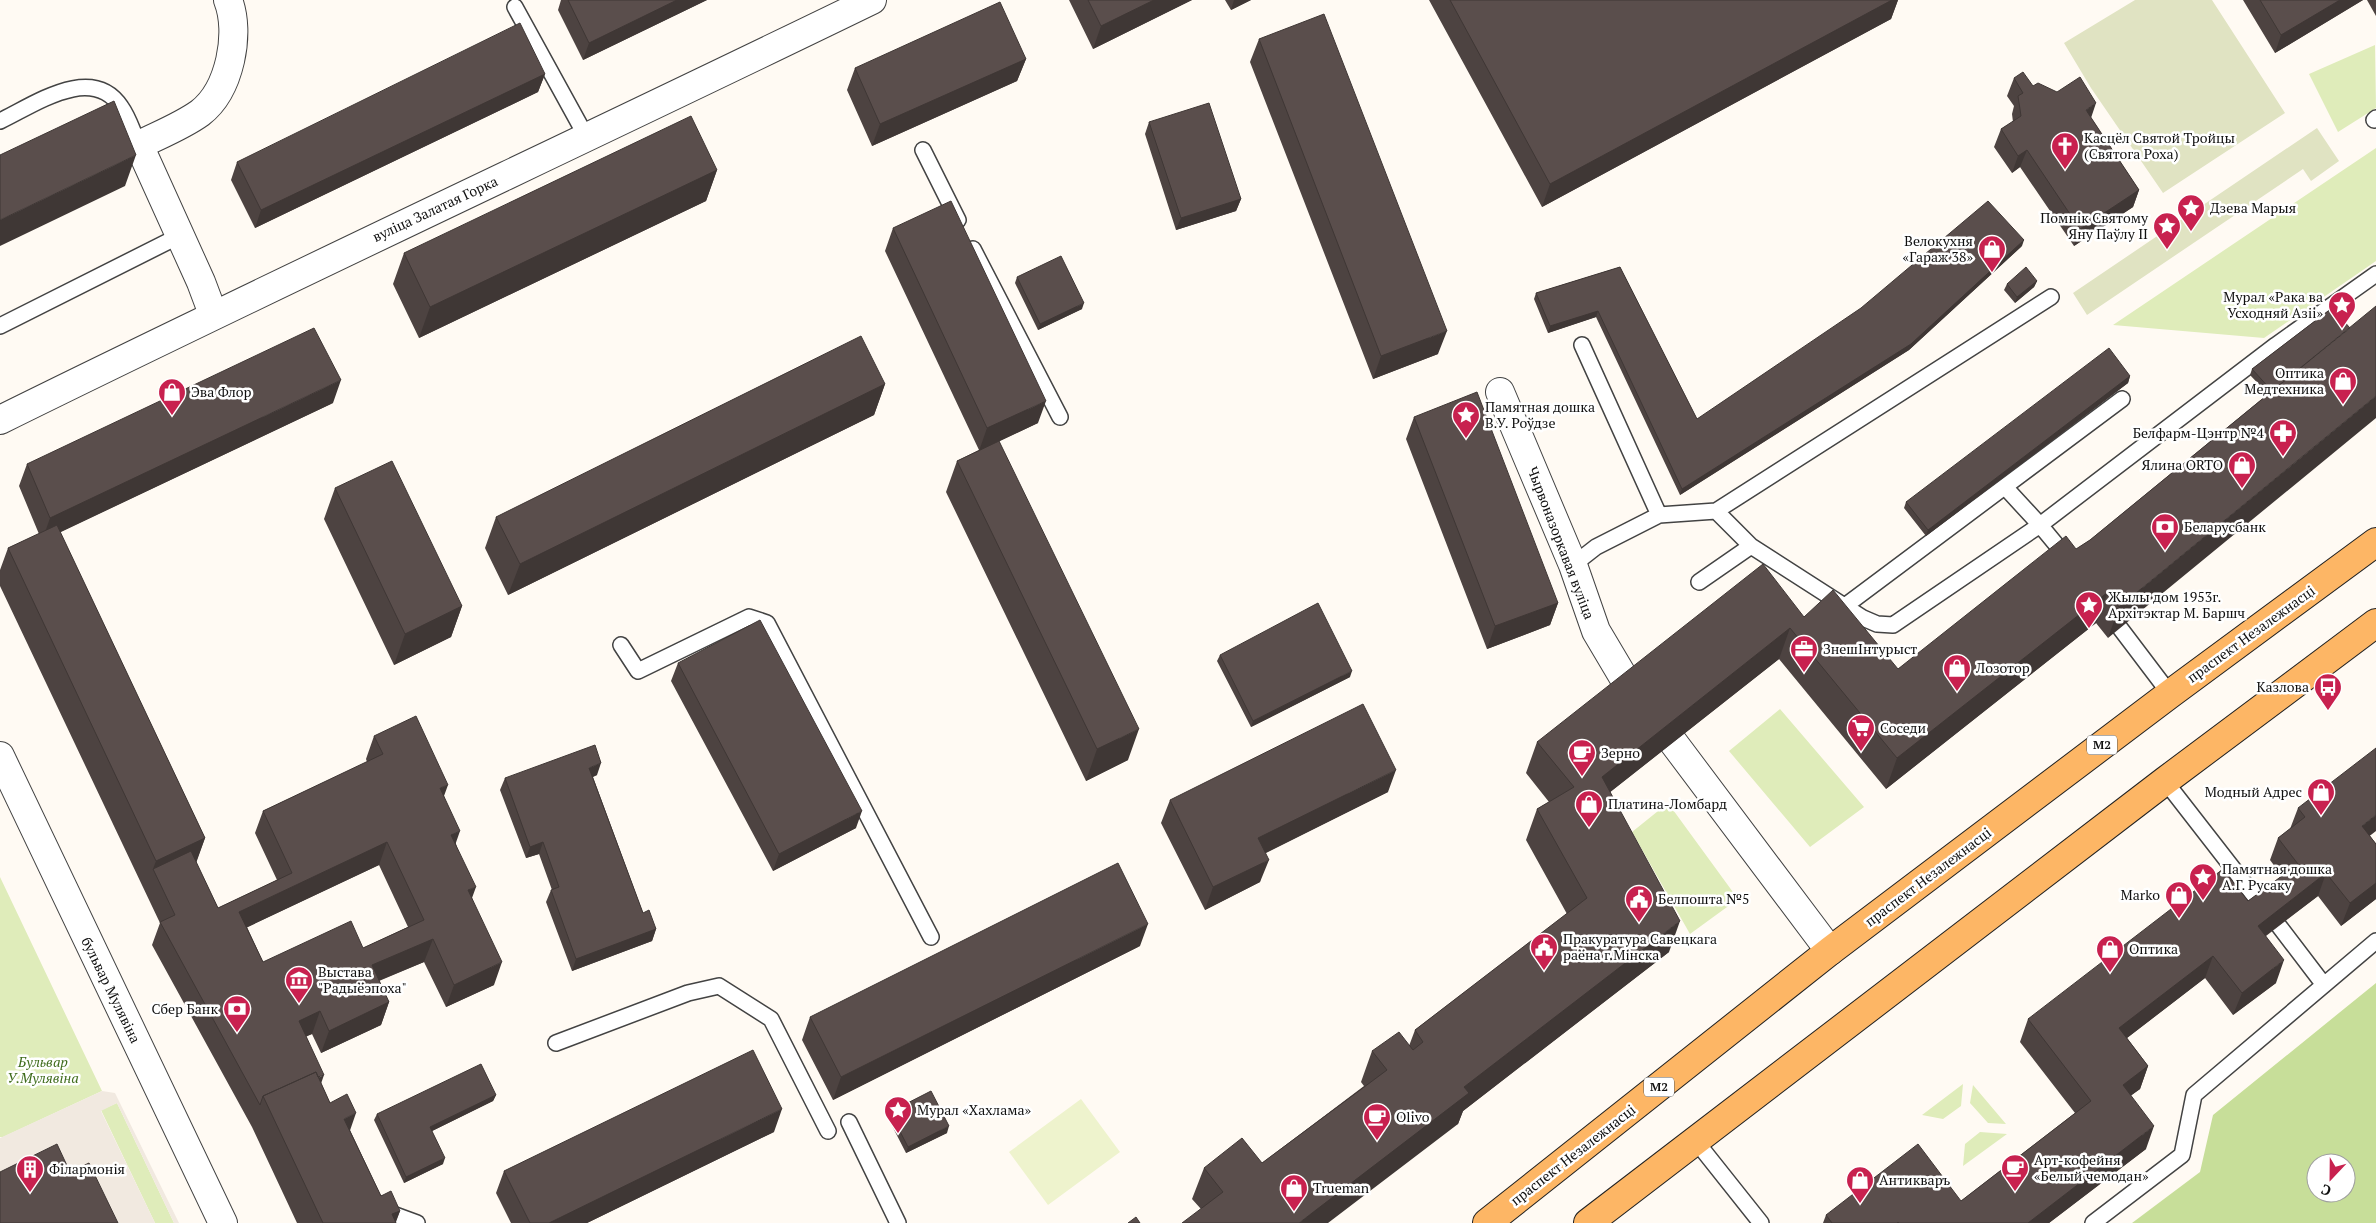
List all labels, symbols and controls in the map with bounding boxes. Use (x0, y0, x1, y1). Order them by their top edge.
place label: Касцёл Святой Тройцы (Святога Роха) (2084, 128, 2235, 163)
church icon: Касцёл Святой Тройцы (Святога Роха) (2050, 131, 2080, 170)
street label: вуліца Залатая Горка (369, 171, 500, 246)
place icon: Дзева Марыя (2176, 193, 2206, 232)
place label: Дзева Марыя (2210, 198, 2296, 217)
place label: Помнік Святому Яну Паўлу II (2040, 208, 2149, 243)
place icon: Помнік Святому Яну Паўлу II (2152, 211, 2182, 250)
place label: Велокухня «Гараж 38» (1903, 231, 1973, 266)
shop icon: Велокухня «Гараж 38» (1977, 234, 2007, 273)
place label: Мурал «Рака ва Усходняй Азіі» (2223, 287, 2323, 322)
place icon: Мурал «Рака ва Усходняй Азіі» (2327, 290, 2357, 329)
place label: Оптика Медтехника (2244, 363, 2324, 398)
shop icon: Оптика Медтехника (2328, 366, 2358, 405)
shop icon: Эва Флор (157, 377, 187, 416)
place label: Эва Флор (191, 382, 252, 401)
place label: Памятная дошка В.У. Роўдзе (1485, 397, 1595, 432)
place icon: Памятная дошка В.У. Роўдзе (1451, 400, 1481, 439)
pharmacy icon: Белфарм-Цэнтр №4 (2268, 418, 2298, 457)
place label: Белфарм-Цэнтр №4 (2133, 423, 2265, 442)
shop icon: Ялина ORTO (2227, 450, 2257, 489)
place label: Ялина ORTO (2142, 455, 2223, 474)
street label: Чырвоназоркавая вуліца (1524, 464, 1599, 622)
bank icon: Беларусбанк (2150, 512, 2180, 551)
place label: Беларусбанк (2184, 517, 2266, 536)
street label: праспект Незалежнасці (2183, 581, 2318, 686)
place label: Жылы дом 1953г. Архітэктар М. Баршч (2108, 587, 2245, 622)
place icon: Жылы дом 1953г. Архітэктар М. Баршч (2074, 590, 2104, 629)
office icon: ЗнешІнтурыст (1789, 634, 1819, 673)
place label: ЗнешІнтурыст (1823, 639, 1917, 658)
shop icon: Лозотор (1942, 653, 1972, 692)
place label: Лозотор (1975, 658, 2030, 677)
bus stop icon: Казлова (2313, 672, 2343, 711)
place label: Казлова (2256, 677, 2309, 696)
supermarket icon: Соседи (1846, 713, 1876, 752)
place label: Соседи (1880, 718, 1927, 737)
road number: М2 (2087, 736, 2117, 754)
cafe icon: Зерно (1567, 738, 1597, 777)
place label: Зерно (1601, 743, 1640, 762)
shop icon: Модный Адрес (2306, 777, 2336, 816)
place label: Модный Адрес (2205, 782, 2302, 801)
shop icon: Платина-Ломбард (1574, 789, 1604, 828)
place label: Платина-Ломбард (1608, 794, 1727, 813)
street label: праспект Незалежнасці (1861, 823, 1995, 930)
place label: Памятная дошка А.Г. Русаку (2222, 859, 2332, 894)
place icon: Памятная дошка А.Г. Русаку (2188, 862, 2218, 901)
shop icon: Marko (2164, 880, 2194, 919)
public building icon: Белпошта №5 (1624, 884, 1654, 923)
place label: Marko (2121, 885, 2160, 904)
place label: Белпошта №5 (1658, 889, 1749, 908)
place label: Пракуратура Савецкага раёна г.Мінска (1563, 929, 1717, 964)
public building icon: Пракуратура Савецкага раёна г.Мінска (1529, 932, 1559, 971)
street label: бульвар Мулявіна (78, 934, 145, 1046)
shop icon: Оптика (2095, 934, 2125, 973)
place label: Оптика (2129, 939, 2178, 958)
place label: Выстава "Радыёэпоха" (318, 962, 407, 997)
museum icon: Выстава "Радыёэпоха" (284, 965, 314, 1004)
bank icon: Сбер Банк (222, 994, 252, 1033)
place label: Сбер Банк (151, 999, 218, 1018)
park label: Бульвар У.Мулявіна (7, 1052, 79, 1087)
road number: М2 (1644, 1078, 1674, 1096)
place icon: Мурал «Хахлама» (883, 1095, 913, 1134)
place label: Мурал «Хахлама» (917, 1100, 1032, 1119)
street label: праспект Незалежнасці (1506, 1100, 1639, 1209)
cafe icon: Olivo (1362, 1102, 1392, 1141)
place label: Olivo (1396, 1107, 1430, 1126)
place label: Арт-кофейня «Белый чемодан» (2034, 1150, 2149, 1185)
cafe icon: Арт-кофейня «Белый чемодан» (2000, 1153, 2030, 1192)
north arrow (2306, 1153, 2356, 1203)
building icon: Філармонія (15, 1154, 45, 1193)
place label: Філармонія (49, 1159, 125, 1178)
shop icon: Антикваръ (1845, 1165, 1875, 1204)
place label: Антикваръ (1879, 1170, 1950, 1189)
shop icon: Trueman (1279, 1173, 1309, 1212)
place label: Trueman (1313, 1178, 1370, 1197)
text: С (2318, 1180, 2334, 1201)

